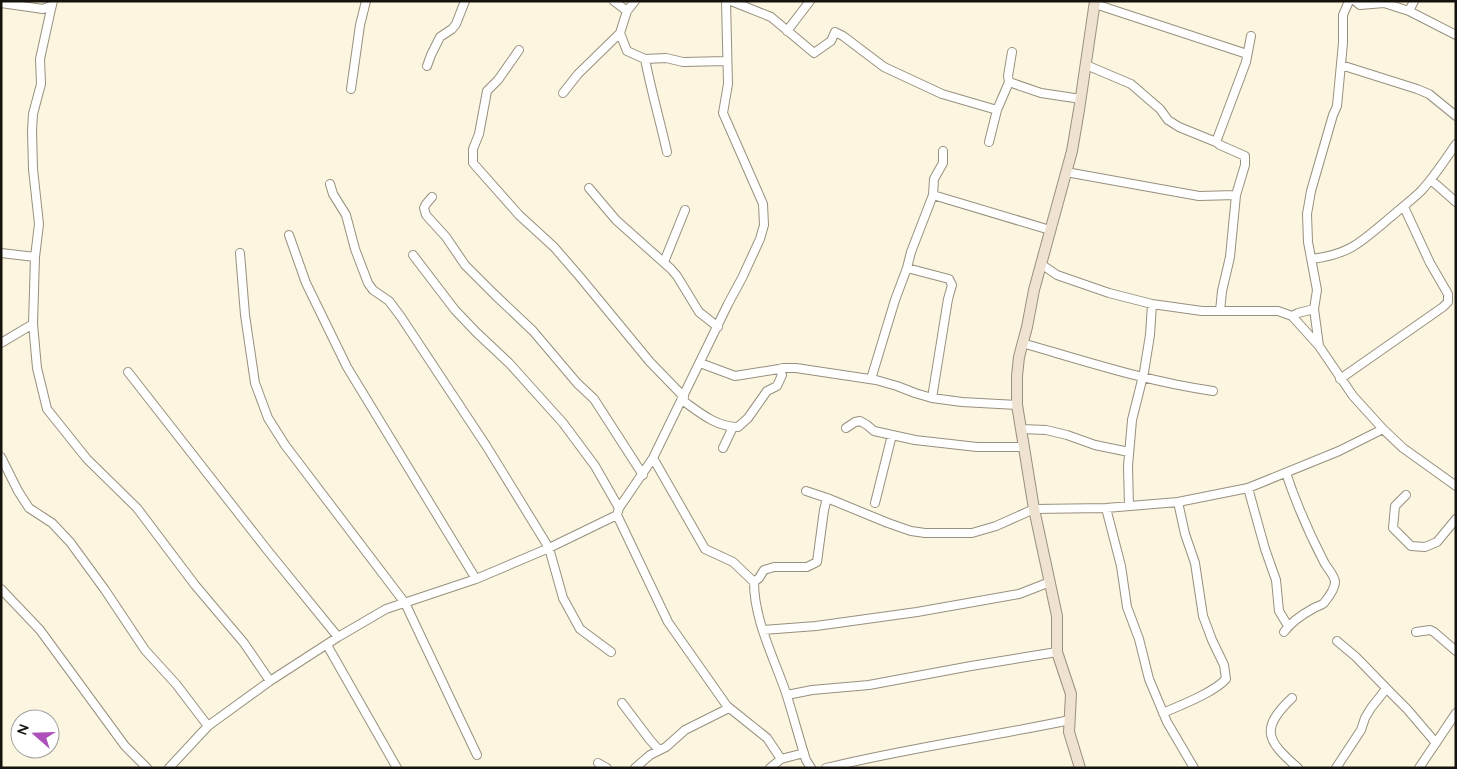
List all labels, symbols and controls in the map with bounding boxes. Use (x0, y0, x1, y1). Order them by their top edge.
north arrow (10, 709, 60, 759)
text: N (13, 722, 33, 737)

